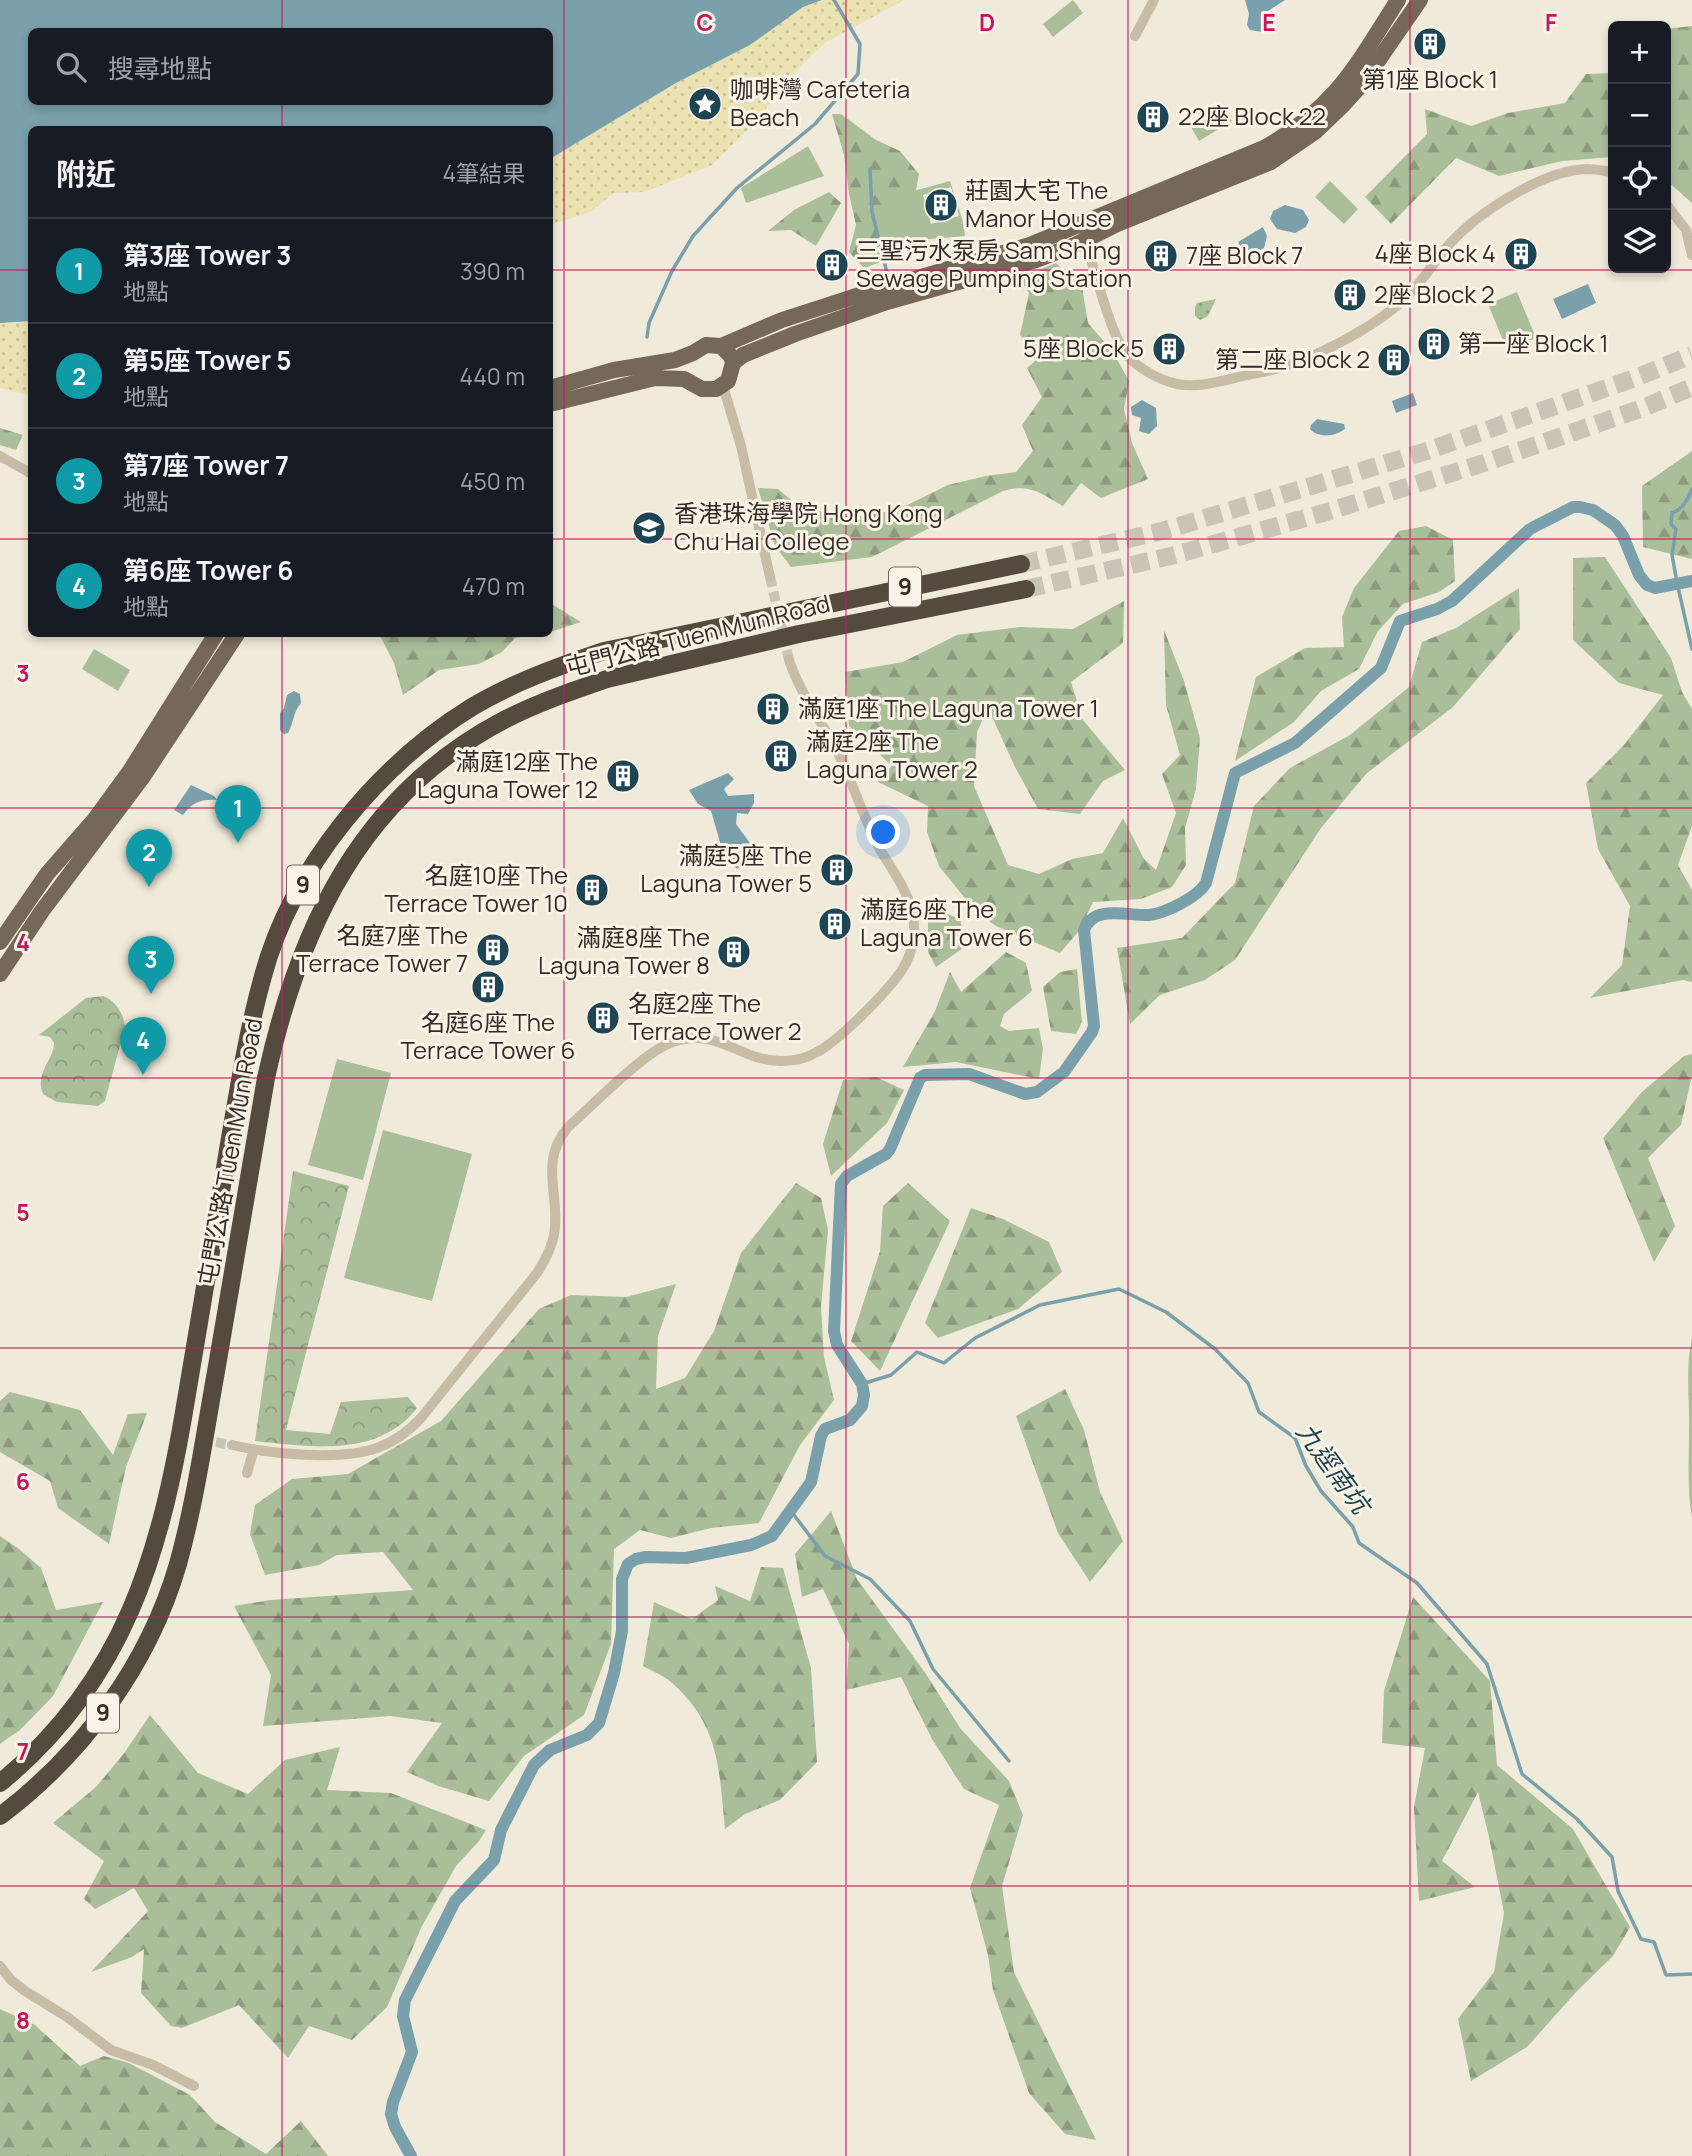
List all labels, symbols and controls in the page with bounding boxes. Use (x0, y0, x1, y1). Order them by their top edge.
text: C (697, 6, 714, 38)
text: D (979, 6, 995, 38)
text: E (1262, 6, 1276, 38)
text: F (1545, 6, 1557, 38)
map controls (1608, 21, 1671, 273)
button: + (1608, 21, 1671, 84)
building icon: 第1座 Block 1 (1411, 25, 1449, 63)
search box (28, 28, 553, 105)
icon: search (52, 48, 90, 86)
text: 搜尋地點 (108, 50, 212, 86)
place label: 第1座 Block 1 (1362, 62, 1498, 95)
place label: 咖啡灣 Cafeteria Beach (730, 72, 910, 133)
button: − (1608, 84, 1671, 147)
place icon: 咖啡灣 Cafeteria Beach (686, 85, 724, 123)
building icon: 22座 Block 22 (1134, 98, 1172, 136)
place label: 22座 Block 22 (1178, 99, 1326, 132)
button: locate (1608, 147, 1671, 210)
text: 附近 (56, 153, 116, 194)
text: 4筆結果 (442, 157, 525, 189)
place label: 莊園大宅 The Manor House (965, 173, 1112, 234)
building icon: 莊園大宅 The Manor House (922, 186, 960, 224)
button: layers (1608, 210, 1671, 273)
place label: 三聖污水泵房 Sam Shing Sewage Pumping Station (856, 233, 1132, 294)
building icon: 4座 Block 4 (1502, 235, 1540, 273)
place label: 4座 Block 4 (1374, 236, 1496, 269)
text: 第3座 Tower 3 (123, 237, 291, 273)
building icon: 7座 Block 7 (1142, 237, 1180, 275)
place label: 7座 Block 7 (1186, 238, 1303, 271)
building icon: 三聖污水泵房 Sam Shing Sewage Pumping Station (813, 246, 851, 284)
text: 1 (74, 255, 84, 287)
text: 390 m (460, 255, 525, 287)
text: 地點 (123, 275, 169, 307)
building icon: 2座 Block 2 (1331, 276, 1369, 314)
place label: 2座 Block 2 (1374, 277, 1495, 310)
building icon: 第一座 Block 1 (1415, 325, 1453, 363)
place label: 第一座 Block 1 (1458, 326, 1609, 359)
building icon: 5座 Block 5 (1150, 330, 1188, 368)
place label: 5座 Block 5 (1023, 331, 1144, 364)
building icon: 第二座 Block 2 (1375, 341, 1413, 379)
text: 第5座 Tower 5 (123, 342, 291, 378)
place label: 第二座 Block 2 (1215, 342, 1370, 375)
text: 2 (72, 360, 86, 392)
text: 440 m (460, 360, 525, 392)
text: 地點 (123, 380, 169, 412)
text: 第7座 Tower 7 (123, 447, 289, 483)
text: 3 (72, 465, 86, 497)
text: 450 m (460, 465, 525, 497)
text: 地點 (123, 485, 169, 517)
place label: 香港珠海學院 Hong Kong Chu Hai College (674, 496, 943, 557)
school or university icon: 香港珠海學院 Hong Kong Chu Hai College (630, 509, 668, 547)
text: 第6座 Tower 6 (123, 552, 293, 588)
road number: 9 (889, 568, 921, 607)
text: 4 (72, 570, 86, 602)
text: 470 m (462, 570, 525, 602)
street label: 屯門公路 Tuen Mun Road (562, 586, 833, 683)
text: 地點 (123, 590, 169, 622)
text: 3 (16, 657, 30, 689)
building icon: 滿庭1座 The Laguna Tower 1 (754, 690, 792, 728)
place label: 滿庭1座 The Laguna Tower 1 (798, 691, 1099, 724)
place label: 滿庭2座 The Laguna Tower 2 (806, 724, 978, 785)
building icon: 滿庭2座 The Laguna Tower 2 (762, 737, 800, 775)
place label: 滿庭12座 The Laguna Tower 12 (417, 744, 598, 805)
building icon: 滿庭12座 The Laguna Tower 12 (604, 757, 642, 795)
pin: 1 (215, 785, 261, 843)
your location (866, 815, 900, 849)
pin: 2 (126, 829, 172, 887)
place label: 滿庭5座 The Laguna Tower 5 (640, 838, 812, 899)
building icon: 滿庭5座 The Laguna Tower 5 (818, 851, 856, 889)
place label: 名庭10座 The Terrace Tower 10 (384, 858, 568, 919)
road number: 9 (287, 866, 319, 904)
building icon: 名庭10座 The Terrace Tower 10 (573, 871, 611, 909)
place label: 滿庭6座 The Laguna Tower 6 (860, 892, 1033, 953)
building icon: 滿庭6座 The Laguna Tower 6 (816, 905, 854, 943)
place label: 名庭7座 The Terrace Tower 7 (296, 918, 468, 979)
place label: 滿庭8座 The Laguna Tower 8 (538, 920, 710, 981)
text: 4 (16, 926, 30, 958)
building icon: 名庭7座 The Terrace Tower 7 (474, 931, 512, 969)
building icon: 滿庭8座 The Laguna Tower 8 (715, 933, 753, 971)
pin: 3 (128, 936, 174, 994)
building icon: 名庭6座 The Terrace Tower 6 (469, 968, 507, 1006)
place label: 名庭2座 The Terrace Tower 2 (628, 986, 802, 1047)
building icon: 名庭2座 The Terrace Tower 2 (584, 999, 622, 1037)
place label: 名庭6座 The Terrace Tower 6 (401, 1005, 575, 1066)
street label: 屯門公路 Tuen Mun Road (190, 1015, 269, 1288)
pin: 4 (120, 1017, 166, 1075)
text: 5 (16, 1196, 30, 1228)
water label: 九逕南坑 (1289, 1415, 1381, 1523)
text: 6 (16, 1465, 30, 1497)
road number: 9 (87, 1694, 119, 1732)
text: 7 (17, 1735, 29, 1767)
text: 8 (16, 2004, 30, 2036)

